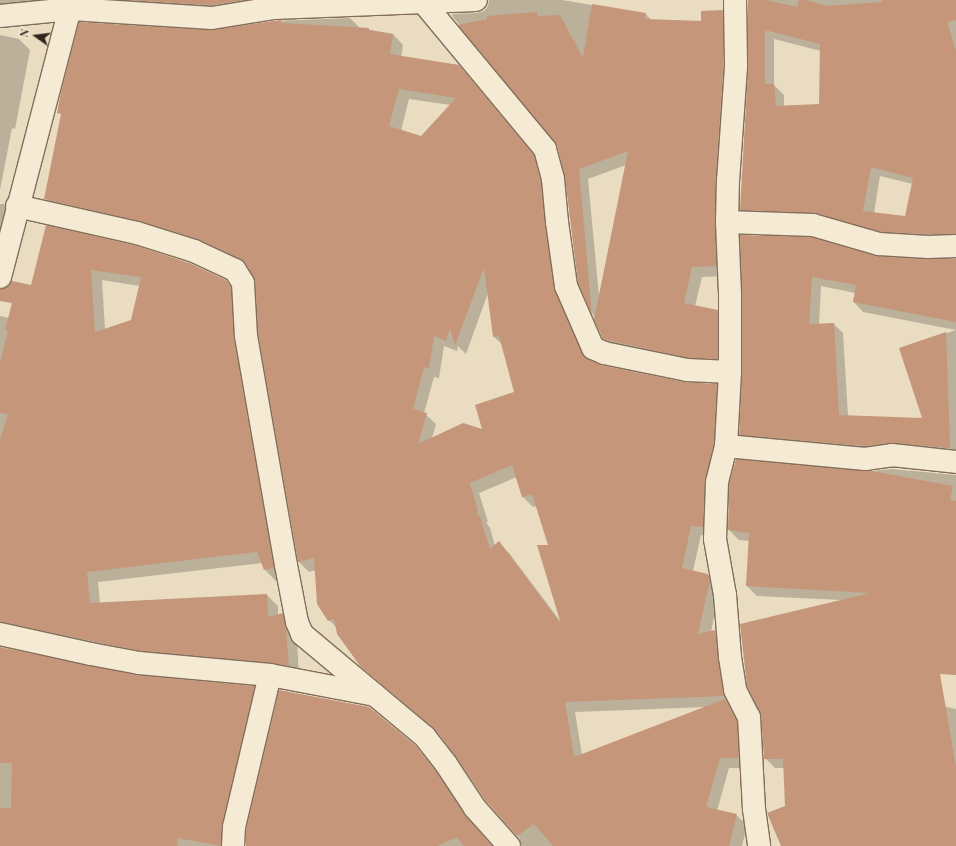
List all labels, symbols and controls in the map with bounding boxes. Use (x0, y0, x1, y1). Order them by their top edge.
north arrow (16, 16, 56, 56)
text: N (16, 27, 32, 39)

